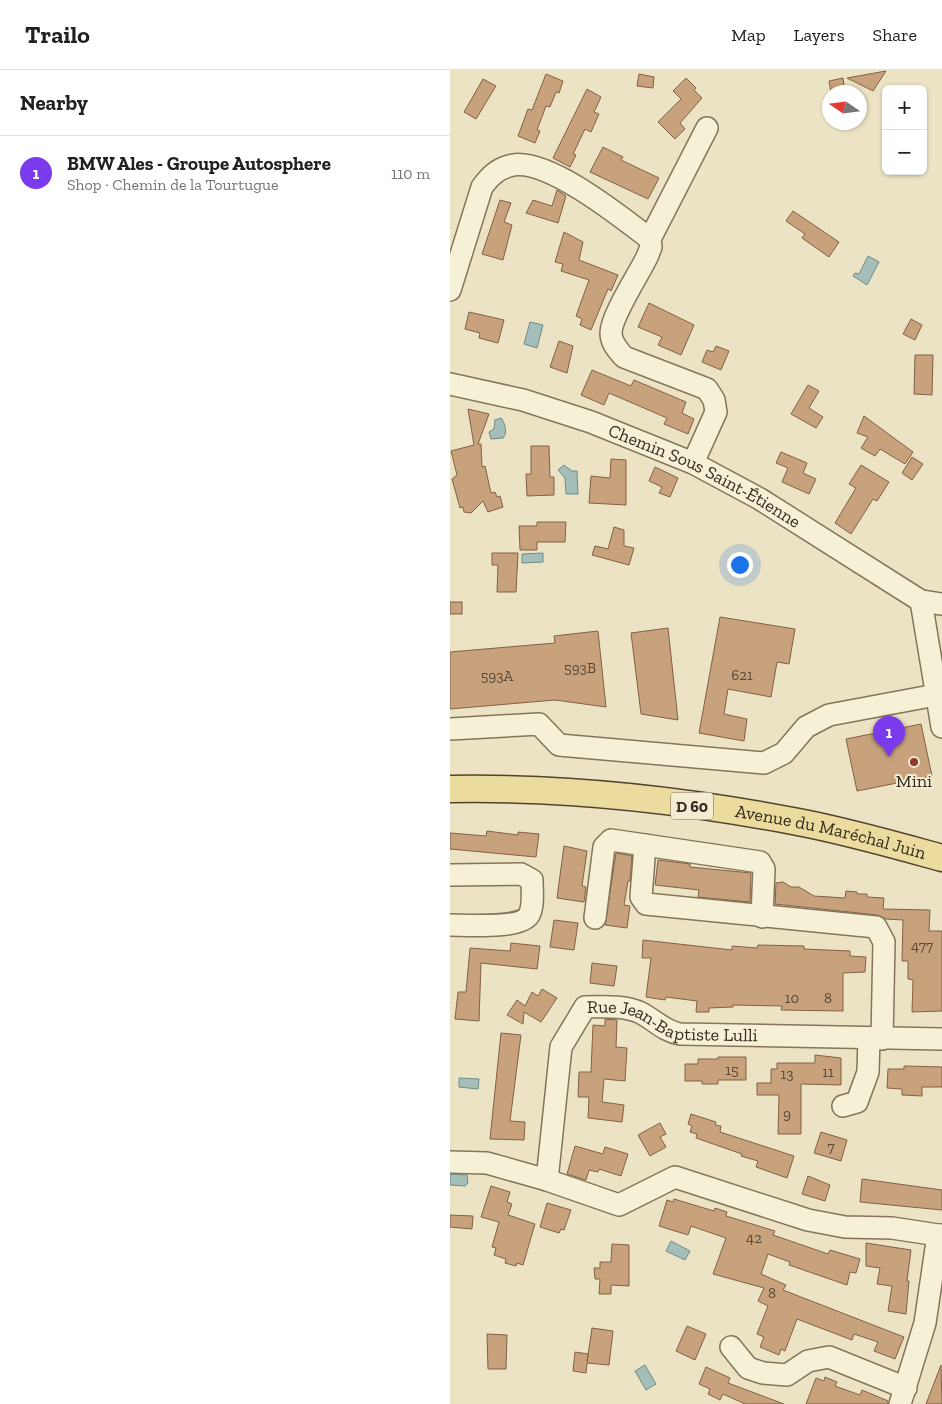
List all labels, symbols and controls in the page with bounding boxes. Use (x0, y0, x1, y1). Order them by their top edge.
text: Trailo (25, 20, 90, 49)
text: Map (731, 24, 766, 46)
text: Layers (794, 24, 845, 46)
text: Share (873, 24, 917, 46)
north arrow (822, 85, 867, 130)
map controls (882, 85, 927, 175)
button: + (882, 85, 927, 130)
text: Nearby (20, 90, 88, 115)
button: − (882, 130, 927, 175)
text: BMW Ales - Groupe Autosphere (67, 152, 331, 175)
text: 1 (33, 164, 39, 183)
text: 110 m (391, 164, 430, 183)
text: Shop · Chemin de la Tourtugue (67, 175, 278, 194)
street label: Chemin Sous Saint-Étienne (605, 419, 805, 533)
your location (727, 552, 753, 578)
house number: 593B (564, 659, 596, 677)
house number: 621 (731, 666, 753, 684)
house number: 593A (481, 667, 514, 685)
pin: 1 (873, 716, 905, 757)
marker: Mini (908, 756, 920, 768)
place label: Mini (896, 770, 932, 792)
road number: D 60 (671, 792, 713, 819)
street label: Avenue du Maréchal Juin (734, 800, 929, 864)
house number: 477 (911, 937, 933, 955)
house number: 10 (785, 989, 799, 1007)
house number: 8 (824, 989, 832, 1007)
street label: Rue Jean-Baptiste Lulli (587, 996, 758, 1046)
house number: 15 (725, 1061, 739, 1079)
house number: 11 (822, 1063, 834, 1081)
house number: 13 (780, 1065, 794, 1083)
house number: 9 (783, 1105, 791, 1123)
house number: 7 (827, 1138, 835, 1156)
house number: 42 (746, 1229, 762, 1247)
house number: 8 (768, 1284, 776, 1302)

